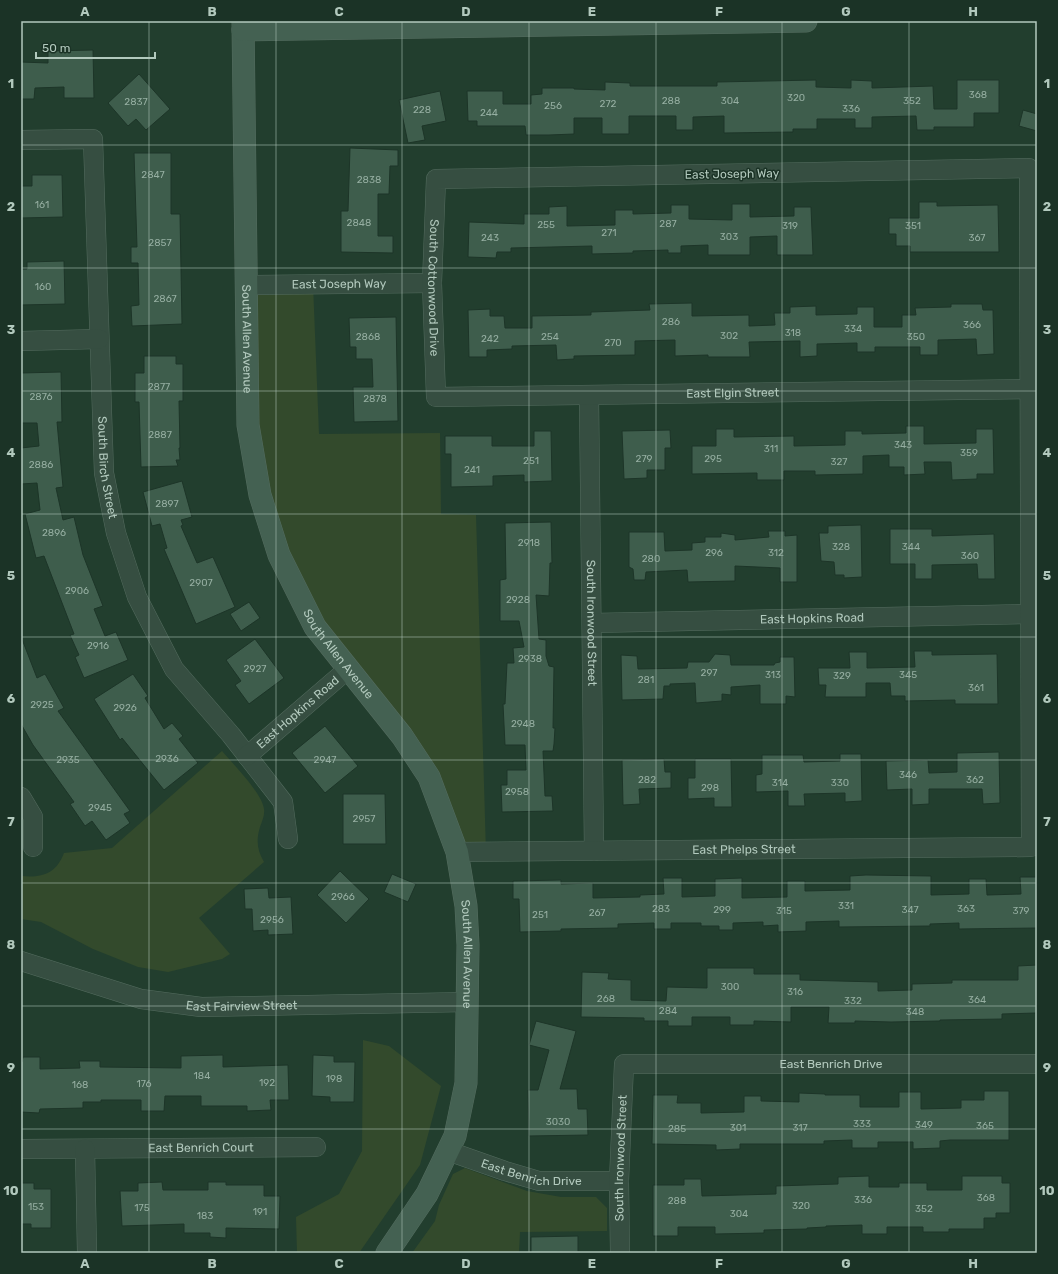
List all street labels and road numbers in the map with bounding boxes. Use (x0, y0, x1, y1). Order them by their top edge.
street label: East Joseph Way (685, 166, 780, 182)
street label: South Cottonwood Drive (425, 219, 442, 357)
street label: East Joseph Way (292, 276, 387, 292)
street label: South Allen Avenue (239, 284, 255, 394)
street label: East Elgin Street (686, 385, 780, 401)
street label: South Birch Street (95, 416, 120, 520)
street label: South Ironwood Street (584, 560, 599, 687)
street label: South Allen Avenue (300, 607, 377, 702)
street label: East Hopkins Road (760, 610, 864, 627)
street label: East Hopkins Road (254, 673, 342, 752)
street label: East Phelps Street (692, 842, 796, 857)
street label: South Allen Avenue (458, 899, 475, 1009)
street label: East Fairview Street (185, 998, 298, 1014)
street label: East Benrich Drive (779, 1057, 883, 1071)
street label: South Ironwood Street (612, 1094, 630, 1221)
street label: East Benrich Court (148, 1140, 254, 1155)
street label: East Benrich Drive (479, 1156, 582, 1188)

